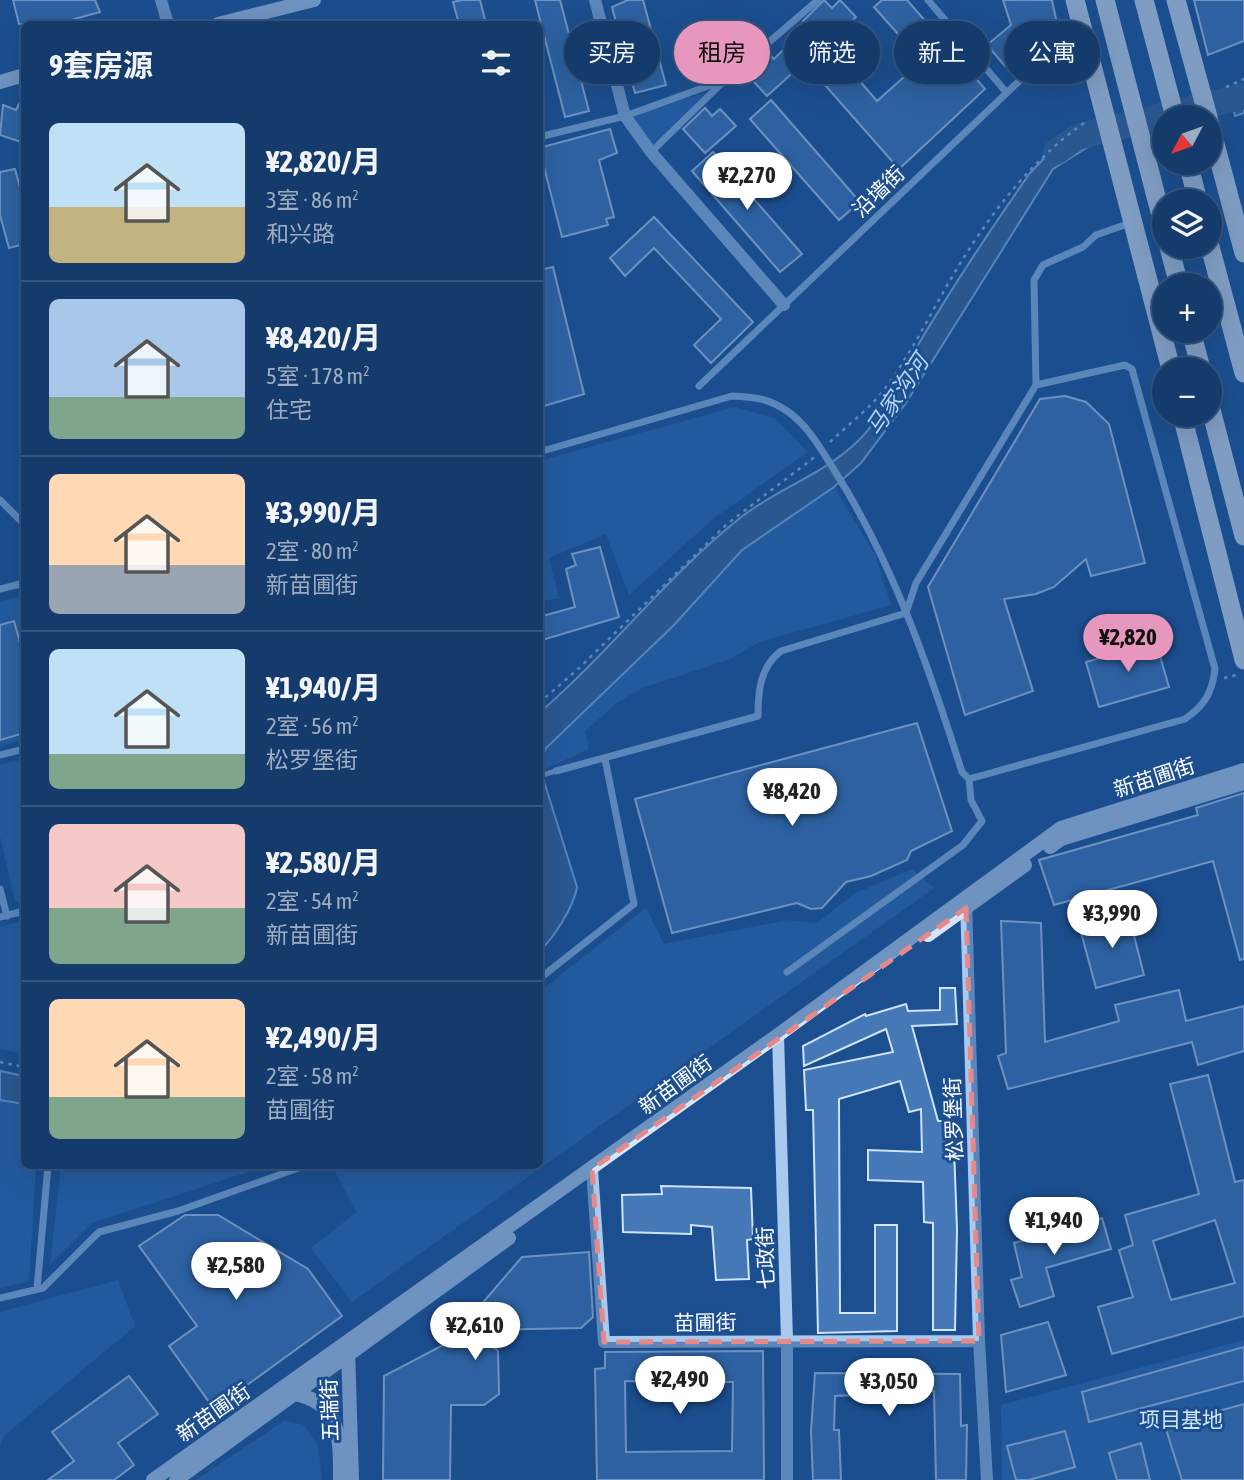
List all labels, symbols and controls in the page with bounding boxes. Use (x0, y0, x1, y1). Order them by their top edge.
chip: 买房 (564, 21, 660, 84)
chip: 租房 (674, 21, 770, 84)
chip: 筛选 (784, 21, 880, 84)
chip: 新上 (894, 21, 990, 84)
chip: 公寓 (1004, 21, 1100, 84)
icon: filters (477, 44, 515, 82)
text: 9套房源 (49, 48, 153, 82)
north arrow (1152, 105, 1222, 175)
map controls (1152, 105, 1222, 427)
text: ¥2,820/月 (266, 144, 381, 178)
icon: home (105, 151, 189, 235)
pin: ¥2,270 (690, 152, 804, 212)
street label: 沿墙街 (847, 160, 909, 222)
text: ¥2,270 (718, 162, 776, 188)
text: 3室 · 86 m² (266, 187, 359, 213)
button: layers (1152, 189, 1222, 259)
text: 和兴路 (266, 221, 335, 247)
button: + (1152, 273, 1222, 343)
text: ¥8,420/月 (266, 320, 381, 354)
icon: home (105, 327, 189, 411)
water label: 马家沟河 (860, 346, 936, 440)
button: − (1152, 357, 1222, 427)
text: 5室 · 178 m² (266, 363, 370, 389)
text: 住宅 (266, 397, 312, 423)
text: ¥3,990/月 (266, 495, 381, 529)
icon: home (105, 502, 189, 586)
text: 2室 · 80 m² (266, 538, 359, 564)
text: 新苗圃街 (266, 572, 358, 598)
pin: ¥2,820 (1071, 614, 1185, 674)
text: ¥2,820 (1099, 624, 1157, 650)
text: ¥1,940/月 (266, 670, 381, 704)
icon: home (105, 677, 189, 761)
text: 2室 · 56 m² (266, 713, 359, 739)
text: 松罗堡街 (266, 747, 358, 773)
street label: 新苗圃街 (1110, 753, 1198, 801)
pin: ¥8,420 (735, 768, 849, 828)
text: ¥8,420 (763, 778, 821, 804)
text: ¥2,580/月 (266, 845, 381, 879)
icon: home (105, 852, 189, 936)
text: 2室 · 54 m² (266, 888, 359, 914)
pin: ¥3,990 (1055, 890, 1169, 950)
text: ¥3,990 (1083, 900, 1141, 926)
text: 新苗圃街 (266, 922, 358, 948)
text: ¥2,490/月 (266, 1020, 381, 1054)
icon: home (105, 1027, 189, 1111)
street label: 新苗圃街 (634, 1050, 716, 1118)
text: 2室 · 58 m² (266, 1063, 359, 1089)
street label: 松罗堡街 (940, 1077, 966, 1161)
text: 苗圃街 (266, 1097, 335, 1123)
pin: ¥1,940 (997, 1198, 1111, 1257)
text: ¥1,940 (1025, 1207, 1083, 1233)
street label: 七政街 (752, 1226, 778, 1290)
pin: ¥2,580 (179, 1242, 293, 1302)
text: ¥2,580 (207, 1252, 265, 1278)
pin: ¥2,610 (418, 1302, 532, 1362)
street label: 苗圃街 (673, 1309, 737, 1335)
text: ¥2,610 (446, 1312, 504, 1338)
pin: ¥2,490 (623, 1356, 737, 1416)
pin: ¥3,050 (832, 1358, 946, 1418)
text: ¥2,490 (651, 1366, 709, 1392)
text: ¥3,050 (860, 1368, 918, 1394)
street label: 新苗圃街 (172, 1378, 254, 1446)
street label: 五瑞街 (316, 1378, 342, 1442)
park label: 项目基地 (1139, 1407, 1223, 1431)

